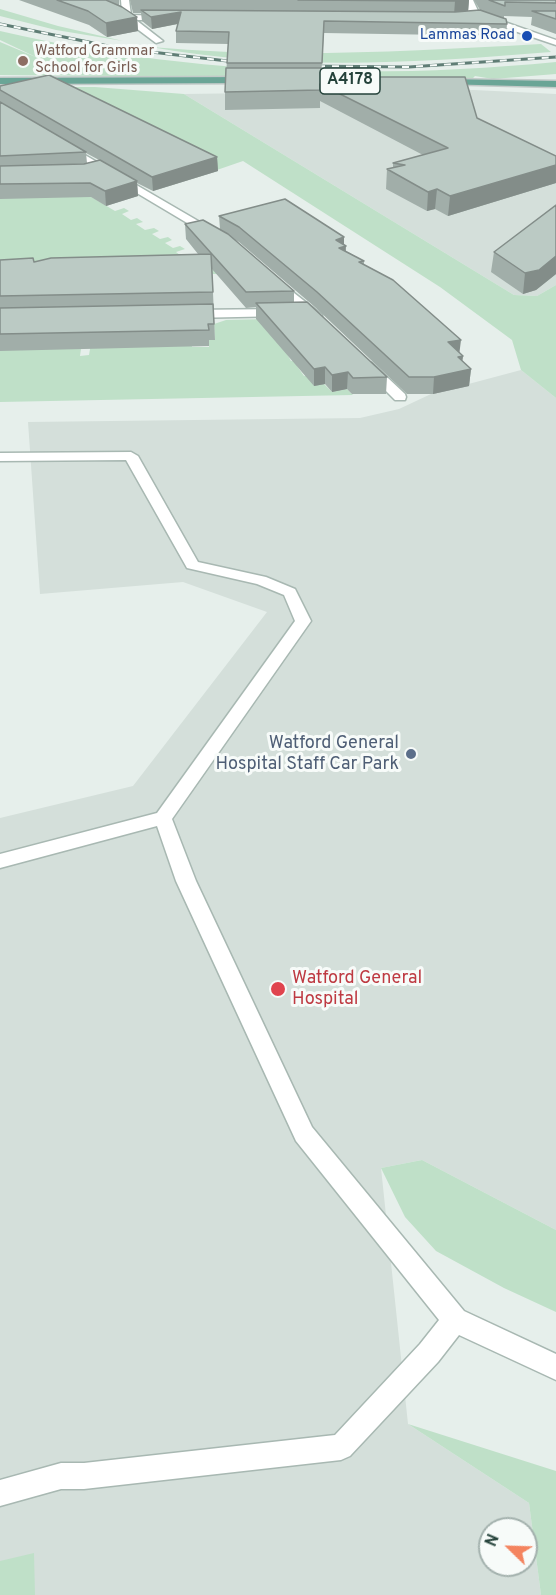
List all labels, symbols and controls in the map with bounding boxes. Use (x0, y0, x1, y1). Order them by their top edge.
place label: Lammas Road (420, 27, 515, 45)
marker: Lammas Road (520, 29, 534, 43)
place label: Watford Grammar School for Girls (35, 43, 154, 78)
marker: Watford Grammar School for Girls (16, 54, 30, 68)
road number: A4178 (320, 68, 380, 94)
place label: Watford General Hospital Staff Car Park (215, 733, 399, 776)
marker: Watford General Hospital Staff Car Park (404, 747, 418, 761)
place label: Watford General Hospital (292, 968, 422, 1010)
marker: Watford General Hospital (269, 980, 287, 998)
north arrow (478, 1517, 538, 1577)
text: N (482, 1532, 505, 1550)

